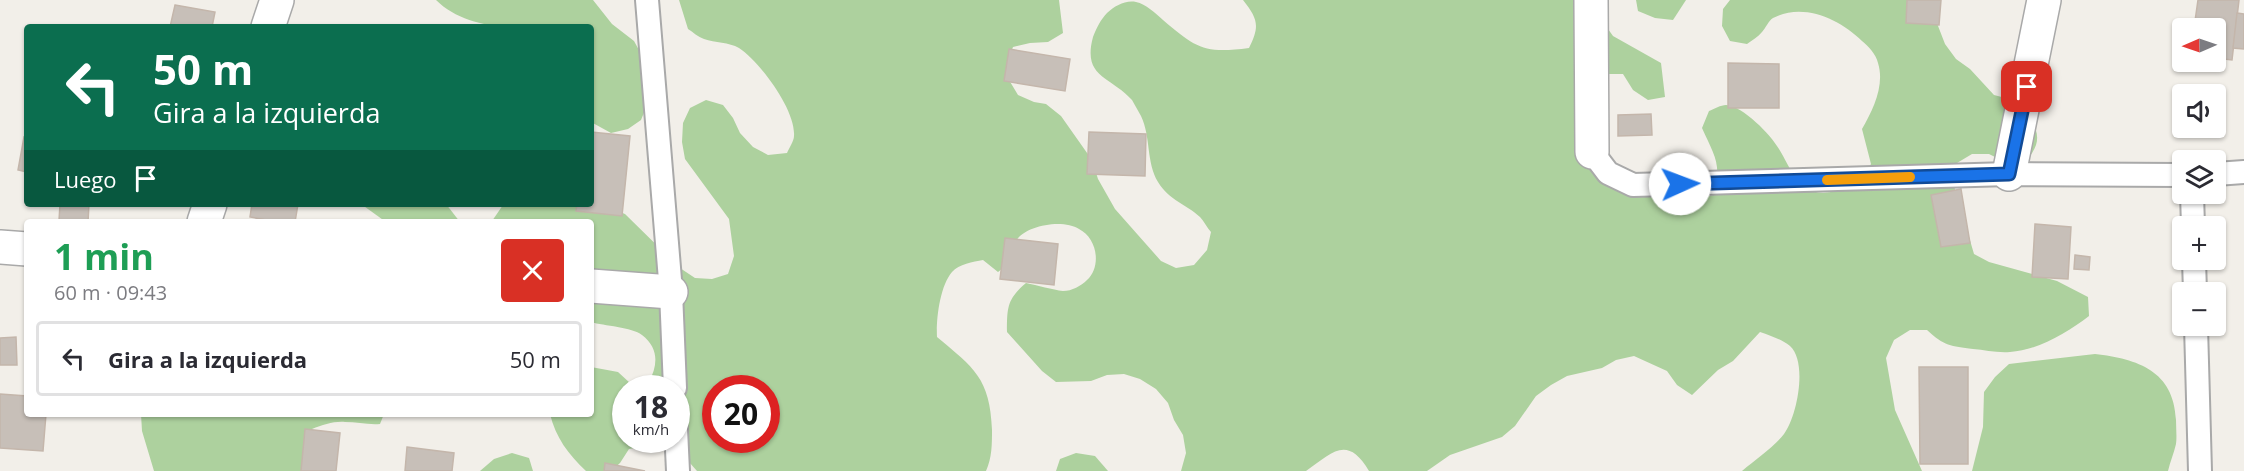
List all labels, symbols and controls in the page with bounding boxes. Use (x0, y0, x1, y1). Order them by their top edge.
north arrow (2172, 18, 2226, 72)
map controls (2172, 18, 2226, 336)
text: 50 m (153, 40, 253, 97)
icon: left (54, 48, 132, 126)
pin (2001, 61, 2052, 112)
icon: arrive (2010, 70, 2043, 103)
button: sound (2172, 84, 2226, 138)
text: Gira a la izquierda (153, 94, 380, 131)
button: layers (2172, 150, 2226, 204)
position arrow (1648, 152, 1712, 216)
icon: arrive (129, 162, 162, 195)
text: Luego (54, 164, 117, 194)
button: + (2172, 216, 2226, 270)
text: 1 min (54, 232, 154, 281)
button: close (501, 239, 564, 302)
text: 60 m · 09:43 (54, 279, 167, 306)
button: − (2172, 282, 2226, 336)
icon: left (57, 342, 90, 375)
text: Gira a la izquierda (108, 344, 307, 374)
text: 50 m (510, 344, 561, 374)
speed limit sign: 20 (702, 375, 780, 453)
text: 18 (634, 386, 668, 427)
text: km/h (633, 419, 669, 439)

